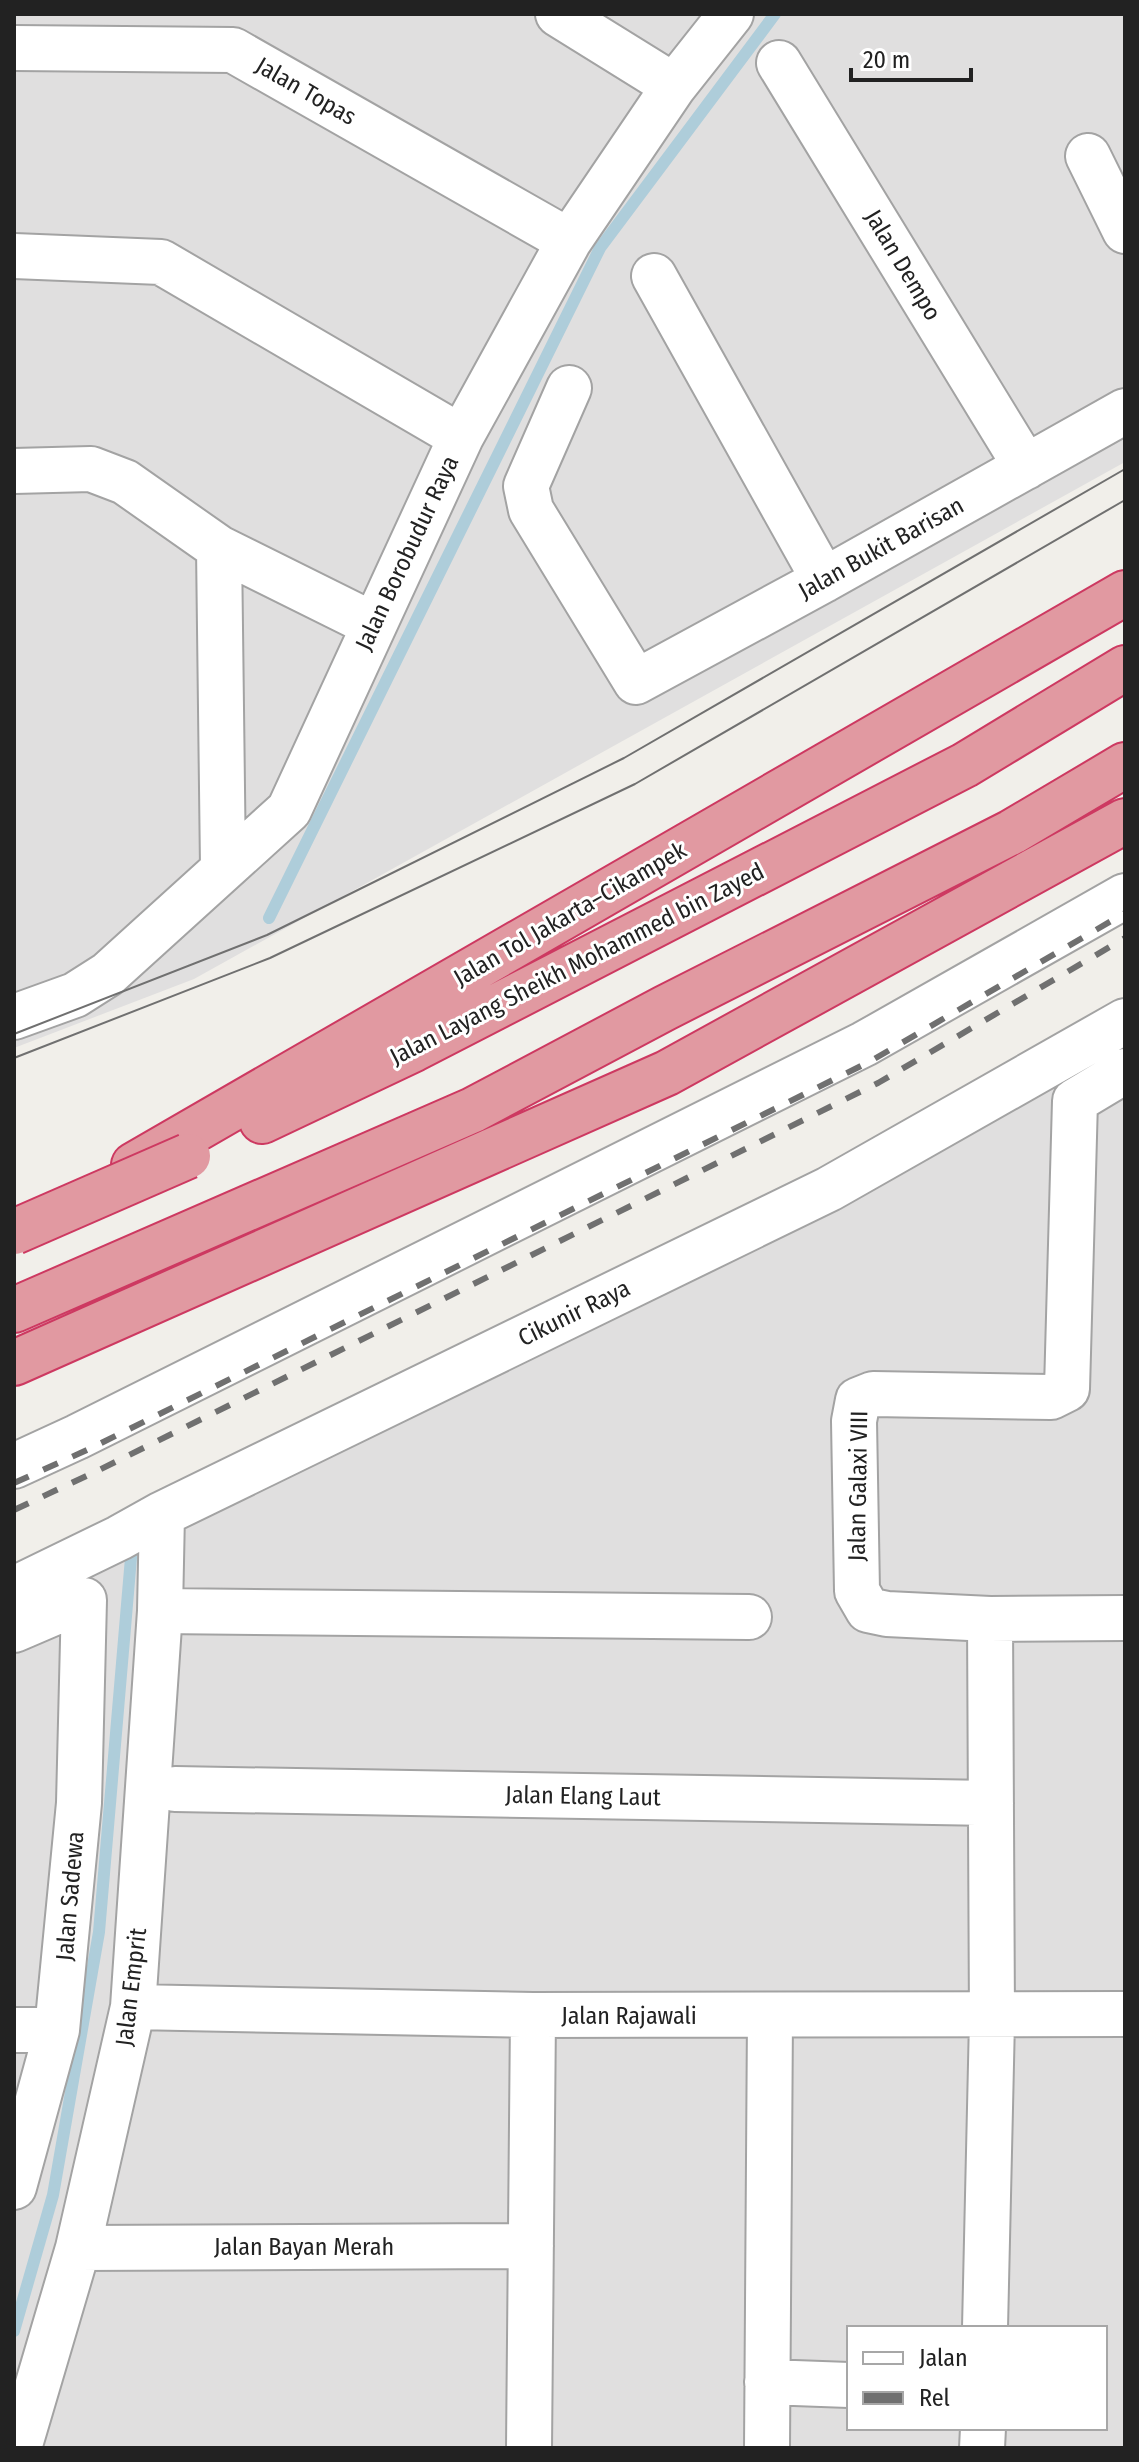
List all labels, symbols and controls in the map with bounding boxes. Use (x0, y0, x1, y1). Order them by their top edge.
scale bar (851, 32, 971, 82)
text: 20 m (863, 46, 910, 74)
street label: Jalan Topas (251, 51, 361, 131)
street label: Jalan Dempo (859, 205, 947, 325)
street label: Jalan Borobudur Raya (350, 451, 464, 655)
street label: Jalan Bukit Barisan (794, 491, 968, 605)
street label: Jalan Tol Jakarta–Cikampek (449, 836, 692, 992)
street label: Jalan Layang Sheikh Mohammed bin Zayed (385, 857, 769, 1071)
street label: Cikunir Raya (514, 1274, 634, 1352)
street label: Jalan Galaxi VIII (843, 1410, 873, 1562)
street label: Jalan Elang Laut (505, 1781, 661, 1811)
street label: Jalan Sadewa (50, 1830, 90, 1962)
street label: Jalan Emprit (110, 1926, 152, 2048)
street label: Jalan Rajawali (561, 2002, 697, 2030)
street label: Jalan Bayan Merah (214, 2233, 394, 2261)
legend (847, 2326, 1107, 2430)
text: Jalan (919, 2344, 968, 2372)
text: Rel (919, 2384, 950, 2412)

